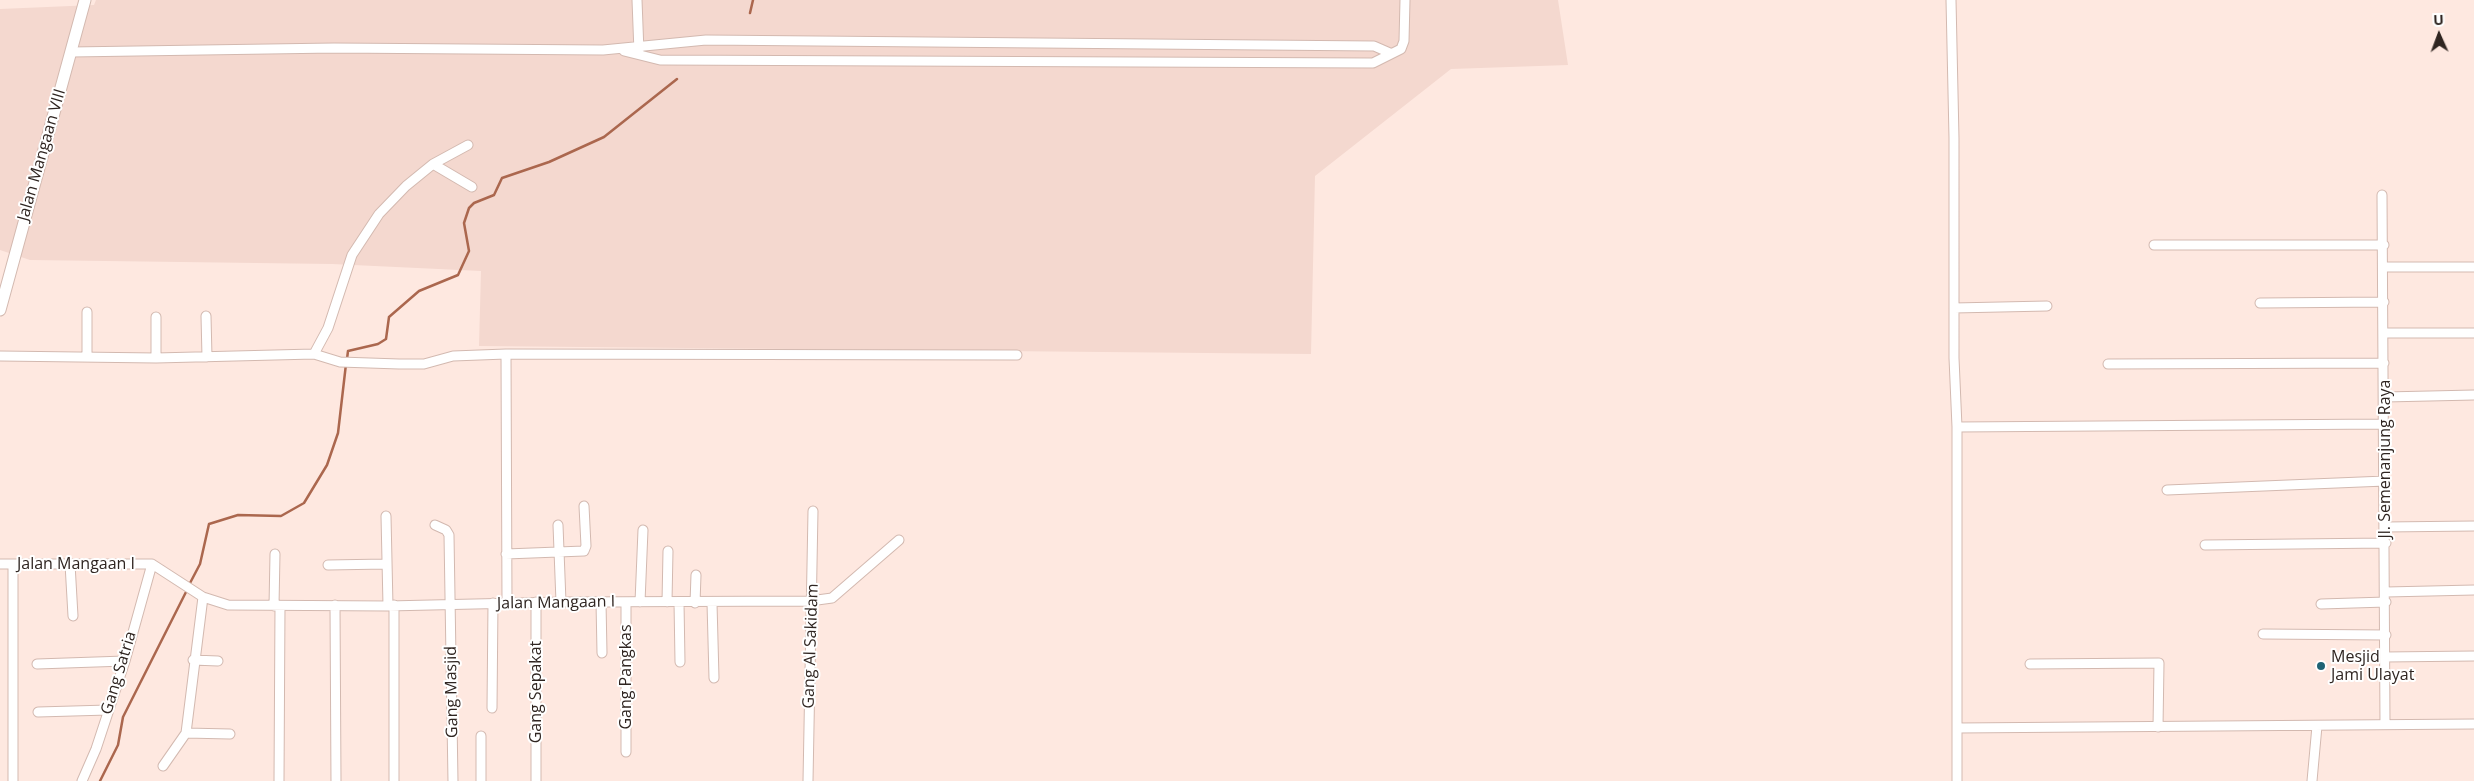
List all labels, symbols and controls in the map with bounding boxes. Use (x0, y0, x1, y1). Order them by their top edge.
north arrow (2414, 10, 2464, 60)
text: U (2433, 10, 2444, 29)
street label: Jalan Mangaan VIII (14, 87, 70, 223)
street label: Jl. Semenanjung Raya (2375, 380, 2395, 538)
street label: Jalan Mangaan I (17, 554, 135, 574)
street label: Gang Al Sakidam (799, 583, 823, 709)
street label: Jalan Mangaan I (497, 592, 615, 614)
street label: Gang Pangkas (616, 624, 636, 730)
street label: Gang Satria (97, 629, 141, 717)
street label: Gang Sepakat (526, 641, 546, 743)
street label: Gang Masjid (442, 646, 462, 738)
place label: Mesjid Jami Ulayat (2331, 647, 2414, 685)
marker: Mesjid Jami Ulayat (2315, 660, 2327, 672)

